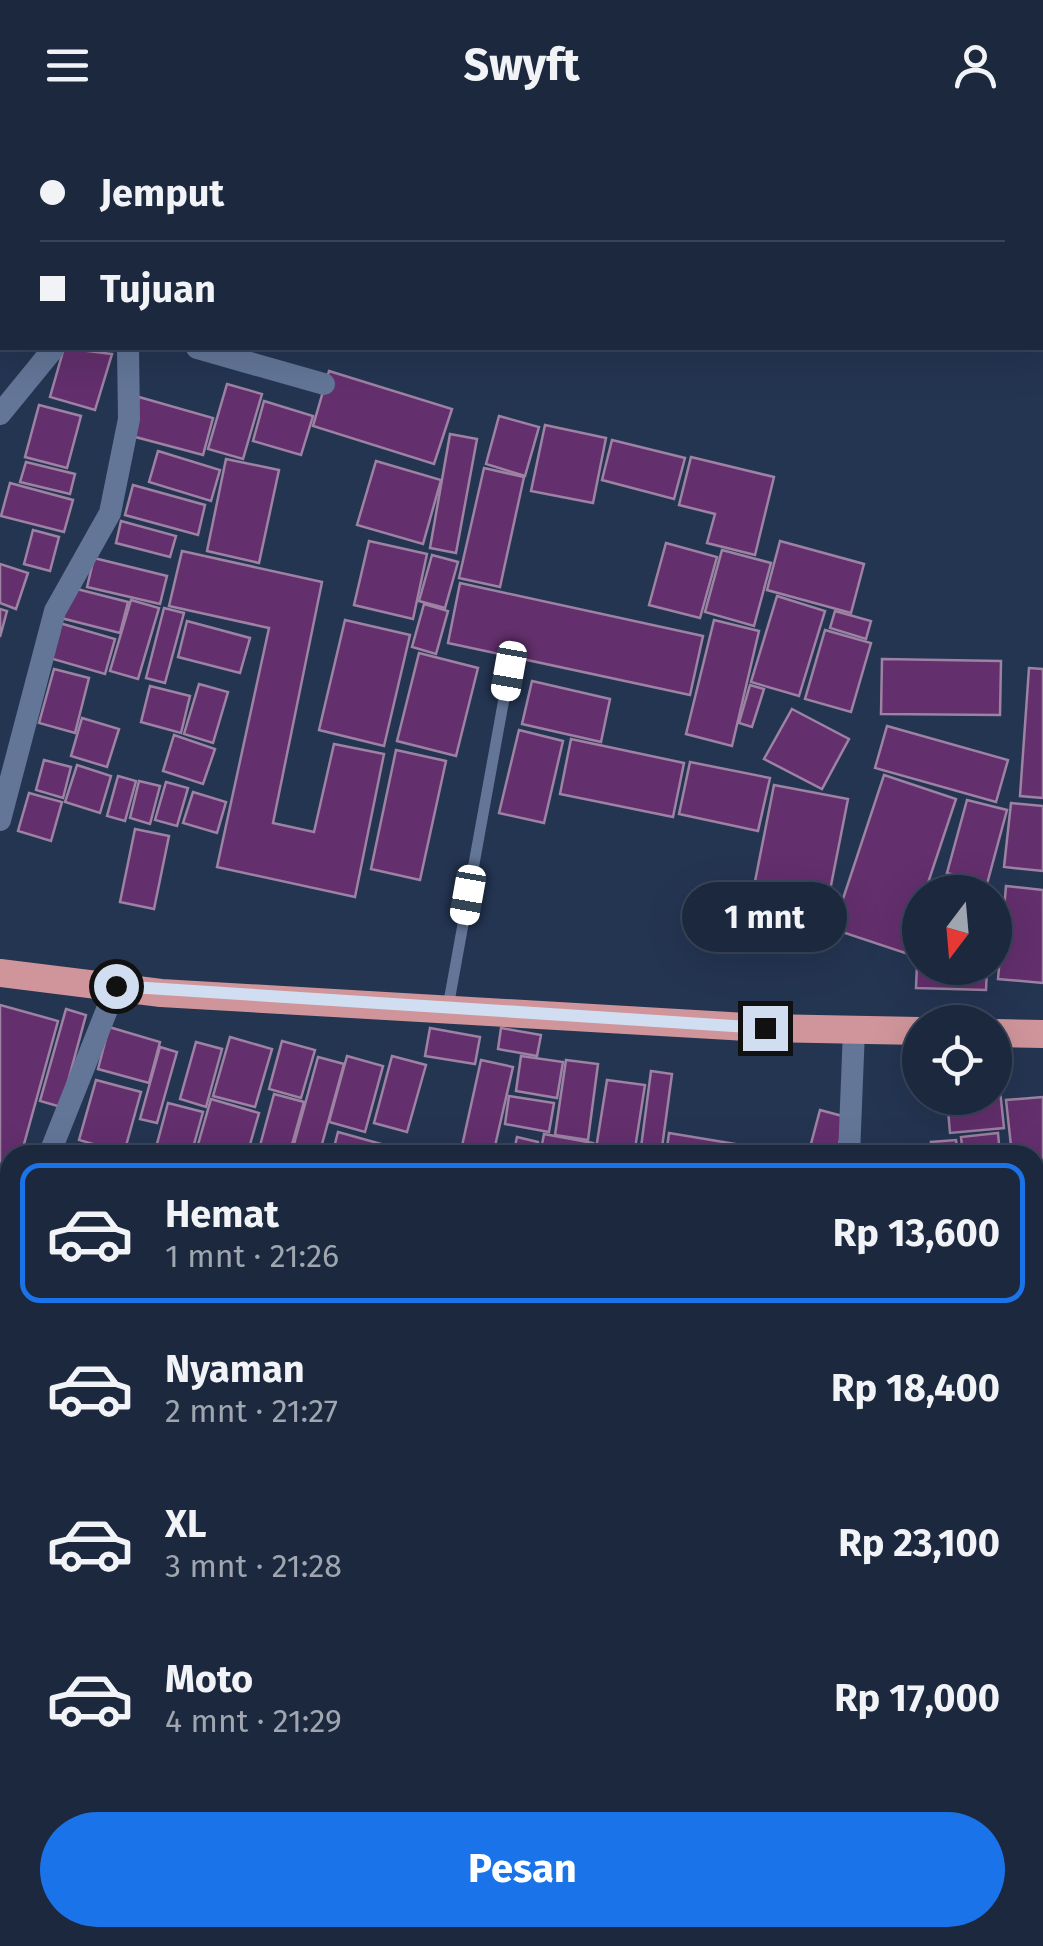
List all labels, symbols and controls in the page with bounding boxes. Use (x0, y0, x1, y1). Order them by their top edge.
icon: menu (40, 38, 95, 93)
text: Swyft (463, 38, 580, 92)
icon: person (948, 38, 1003, 93)
text: Jemput (100, 170, 224, 216)
text: Tujuan (100, 266, 216, 312)
car (489, 639, 529, 703)
car (448, 863, 488, 927)
north arrow (902, 875, 1012, 985)
map controls (902, 875, 1012, 1115)
callout: 1 mnt (682, 883, 848, 953)
text: 1 mnt (724, 898, 805, 936)
route start (94, 964, 139, 1009)
button: locate (902, 1005, 1012, 1115)
route end (743, 1006, 788, 1051)
icon: car (45, 1188, 135, 1278)
text: Hemat (165, 1191, 279, 1237)
text: Rp 13,600 (833, 1210, 1000, 1256)
text: 1 mnt · 21:26 (165, 1237, 339, 1275)
icon: car (45, 1343, 135, 1433)
text: Nyaman (165, 1346, 305, 1392)
text: Rp 18,400 (831, 1365, 1000, 1411)
text: 2 mnt · 21:27 (165, 1392, 338, 1430)
icon: car (45, 1498, 135, 1588)
text: XL (165, 1501, 207, 1547)
text: Rp 23,100 (838, 1520, 1000, 1566)
text: 3 mnt · 21:28 (165, 1547, 342, 1585)
icon: car (45, 1653, 135, 1743)
text: Moto (165, 1656, 253, 1702)
text: Rp 17,000 (834, 1675, 1000, 1721)
text: 4 mnt · 21:29 (165, 1702, 342, 1740)
button: Pesan (40, 1812, 1005, 1927)

